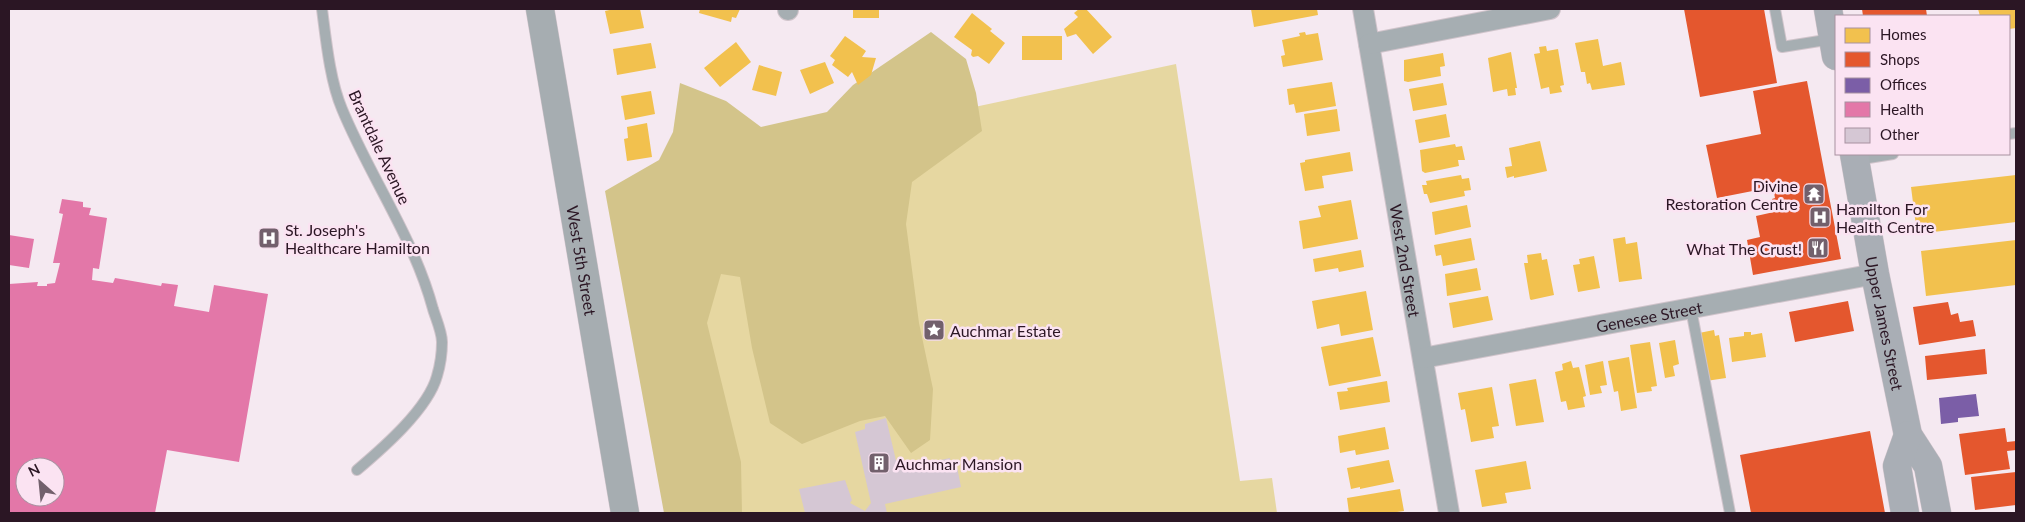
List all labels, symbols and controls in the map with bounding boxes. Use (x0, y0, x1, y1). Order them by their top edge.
legend (1835, 15, 2010, 155)
text: Homes (1880, 25, 1926, 43)
text: Shops (1880, 50, 1920, 68)
text: Offices (1880, 75, 1927, 93)
street label: Brantdale Avenue (345, 87, 415, 207)
text: Health (1880, 100, 1924, 118)
text: Other (1880, 125, 1920, 143)
place label: Divine Restoration Centre (1665, 176, 1798, 213)
temple icon: Divine Restoration Centre (1802, 182, 1826, 206)
place label: Hamilton For Health Centre (1836, 199, 1934, 236)
street label: West 2nd Street (1387, 202, 1425, 319)
street label: West 5th Street (564, 204, 601, 317)
hospital icon: Hamilton For Health Centre (1808, 205, 1832, 229)
place label: St. Joseph's Healthcare Hamilton (285, 220, 430, 257)
hospital icon: St. Joseph's Healthcare Hamilton (257, 226, 281, 250)
restaurant icon: What The Crust! (1806, 236, 1830, 260)
place label: What The Crust! (1686, 239, 1802, 258)
street label: Upper James Street (1863, 255, 1908, 392)
street label: Genesee Street (1595, 297, 1704, 335)
place icon: Auchmar Estate (922, 318, 946, 342)
place label: Auchmar Estate (950, 321, 1061, 340)
building icon: Auchmar Mansion (867, 451, 891, 475)
place label: Auchmar Mansion (895, 454, 1022, 473)
north arrow (15, 457, 65, 507)
text: N (25, 460, 43, 480)

